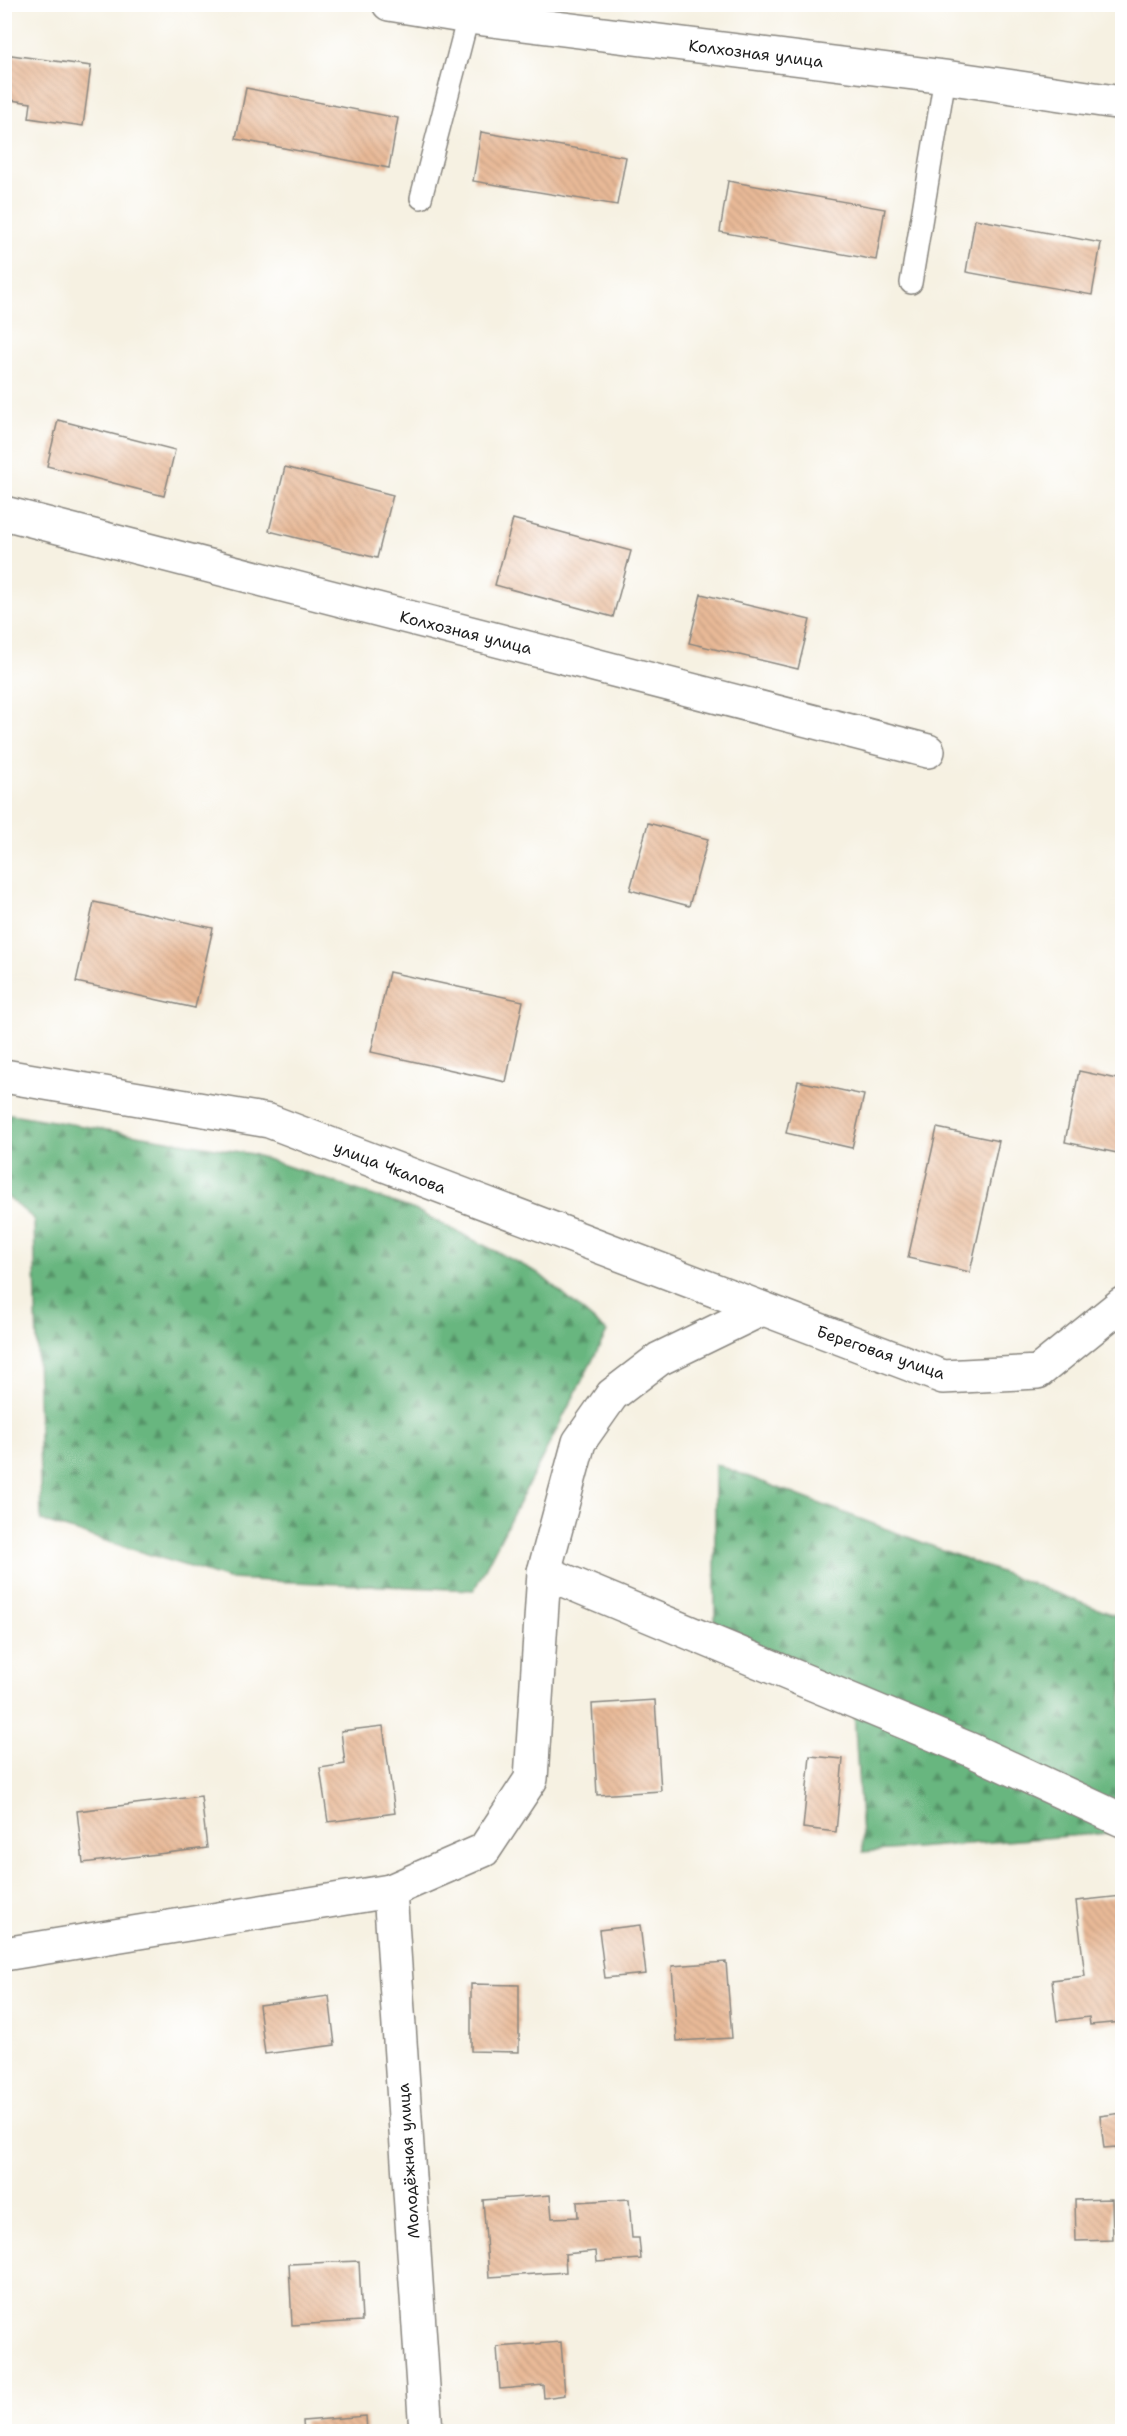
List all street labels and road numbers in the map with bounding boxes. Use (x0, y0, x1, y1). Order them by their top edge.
street label: Колхозная улица (687, 35, 825, 72)
street label: Колхозная улица (398, 606, 534, 659)
street label: улица Чкалова (331, 1136, 449, 1199)
street label: Береговая улица (814, 1321, 948, 1384)
street label: Молодёжная улица (393, 2083, 424, 2239)

